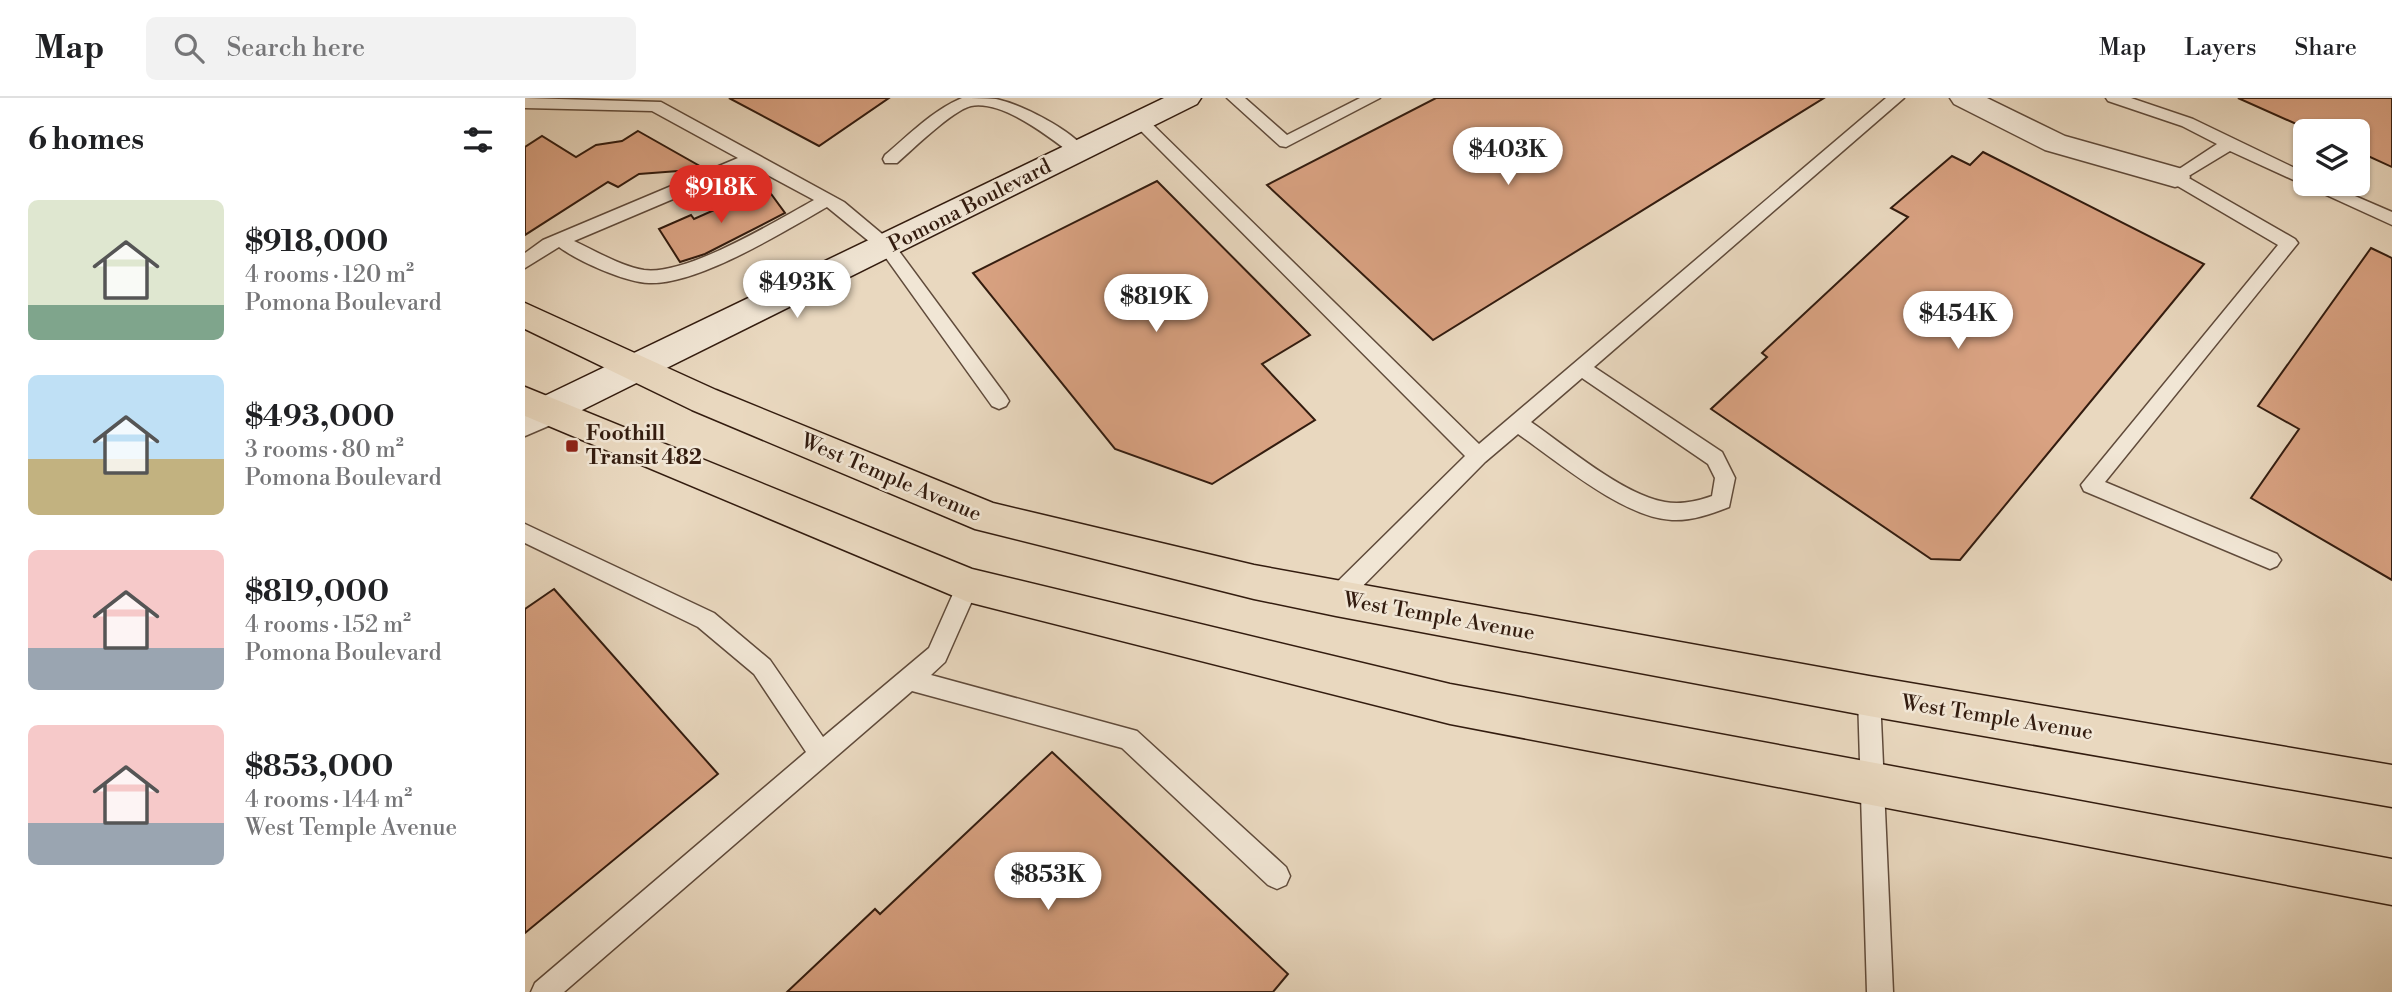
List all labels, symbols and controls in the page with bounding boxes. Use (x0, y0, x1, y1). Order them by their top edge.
search box (146, 17, 636, 80)
text: Map (35, 28, 104, 69)
icon: search (170, 29, 208, 67)
text: Search here (226, 32, 365, 64)
text: Map (2099, 33, 2146, 63)
text: Layers (2184, 33, 2256, 63)
text: Share (2294, 33, 2357, 63)
map controls (2293, 119, 2370, 196)
button: layers (2293, 119, 2370, 196)
text: 6 homes (28, 121, 144, 159)
icon: filters (459, 121, 497, 159)
pin: $403K (1459, 127, 1557, 187)
text: $403K (1469, 136, 1547, 164)
street label: Pomona Boulevard (884, 154, 1056, 258)
pin: $918K (672, 166, 770, 225)
text: $918K (685, 174, 757, 202)
text: $918,000 (245, 223, 388, 261)
icon: home (84, 228, 168, 312)
pin: $493K (748, 260, 846, 320)
text: 4 rooms · 120 m² (245, 261, 414, 289)
text: $493K (759, 269, 835, 297)
pin: $819K (1107, 274, 1205, 334)
text: $819K (1120, 283, 1192, 311)
text: Pomona Boulevard (245, 289, 442, 317)
pin: $454K (1909, 292, 2007, 351)
text: $454K (1919, 300, 1997, 328)
text: $493,000 (245, 398, 395, 436)
icon: home (84, 403, 168, 487)
place label: Foothill Transit 482 (586, 421, 702, 471)
street label: West Temple Avenue (796, 428, 985, 528)
text: 3 rooms · 80 m² (245, 436, 404, 464)
marker: Foothill Transit 482 (564, 438, 580, 454)
text: Pomona Boulevard (245, 464, 442, 492)
text: $819,000 (245, 573, 389, 611)
icon: home (84, 578, 168, 662)
street label: West Temple Avenue (1340, 587, 1537, 647)
text: 4 rooms · 152 m² (245, 611, 411, 639)
text: Pomona Boulevard (245, 639, 442, 667)
street label: West Temple Avenue (1898, 690, 2095, 746)
text: $853,000 (245, 748, 393, 786)
icon: home (84, 753, 168, 837)
text: 4 rooms · 144 m² (245, 786, 412, 814)
text: West Temple Avenue (245, 814, 457, 842)
pin: $853K (999, 852, 1097, 912)
text: $853K (1010, 861, 1086, 889)

